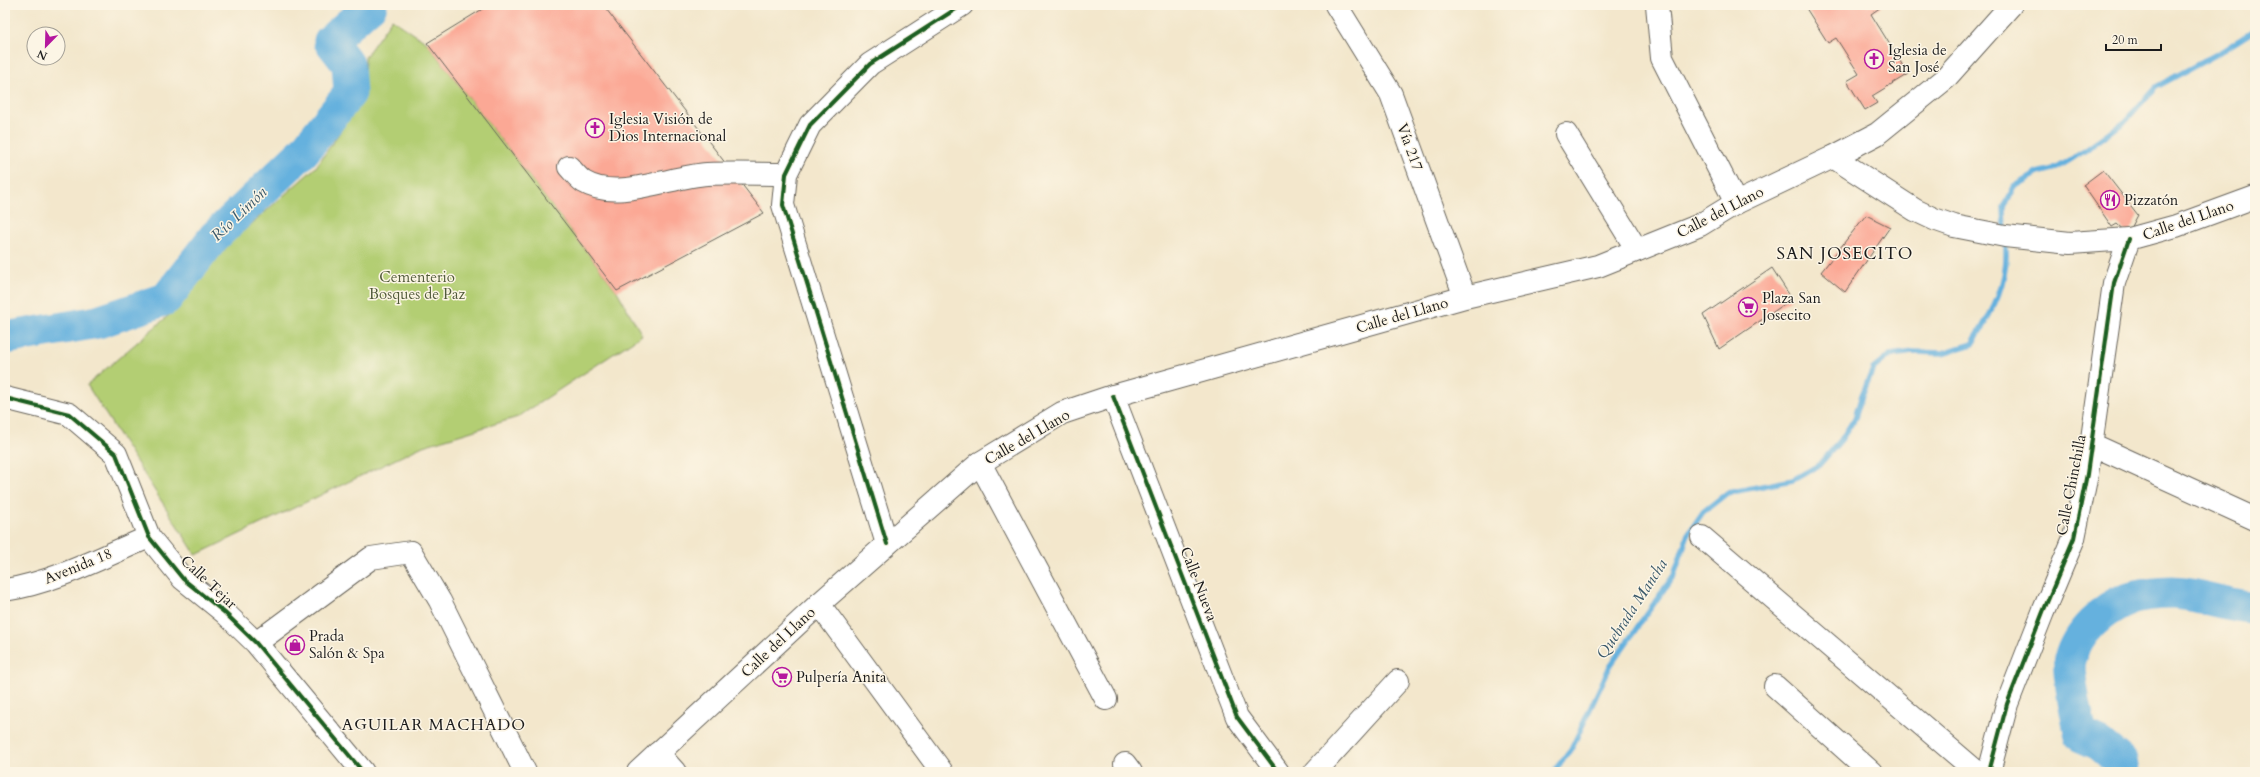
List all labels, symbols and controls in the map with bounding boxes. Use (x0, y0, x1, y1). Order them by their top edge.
north arrow (26, 26, 66, 66)
scale bar (2106, 26, 2161, 52)
text: 20 m (2112, 32, 2139, 48)
place label: Iglesia de San José (1888, 40, 1947, 77)
text: N (35, 46, 50, 64)
church icon: Iglesia de San José (1863, 48, 1885, 70)
place label: Iglesia Visión de Dios Internacional (609, 109, 726, 146)
church icon: Iglesia Visión de Dios Internacional (584, 117, 606, 139)
street label: Vía 217 (1392, 121, 1428, 174)
water label: Río Limón (206, 182, 272, 246)
street label: Calle del Llano (1673, 182, 1767, 242)
restaurant icon: Pizzatón (2099, 189, 2121, 211)
place label: Pizzatón (2124, 190, 2179, 210)
street label: Calle del Llano (2140, 195, 2236, 245)
district label: SAN JOSECITO (1776, 242, 1914, 265)
park label: Cementerio Bosques de Paz (369, 267, 465, 304)
place label: Plaza San Josecito (1760, 288, 1821, 325)
street label: Calle del Llano (1354, 292, 1450, 338)
supermarket icon: Plaza San Josecito (1737, 296, 1759, 318)
street label: Calle del Llano (981, 405, 1073, 469)
street label: Calle Chinchilla (2051, 432, 2091, 537)
street label: Avenida 18 (41, 543, 115, 589)
street label: Calle Nueva (1176, 544, 1223, 625)
street label: Calle Tejar (176, 551, 242, 614)
water label: Quebrada Mancha (1591, 555, 1673, 663)
street label: Calle del Llano (736, 602, 820, 682)
place label: Prada Salón & Spa (309, 626, 385, 663)
shop icon: Prada Salón & Spa (284, 634, 306, 656)
supermarket icon: Pulpería Anita (771, 666, 793, 688)
place label: Pulpería Anita (796, 667, 887, 687)
district label: AGUILAR MACHADO (342, 714, 526, 736)

